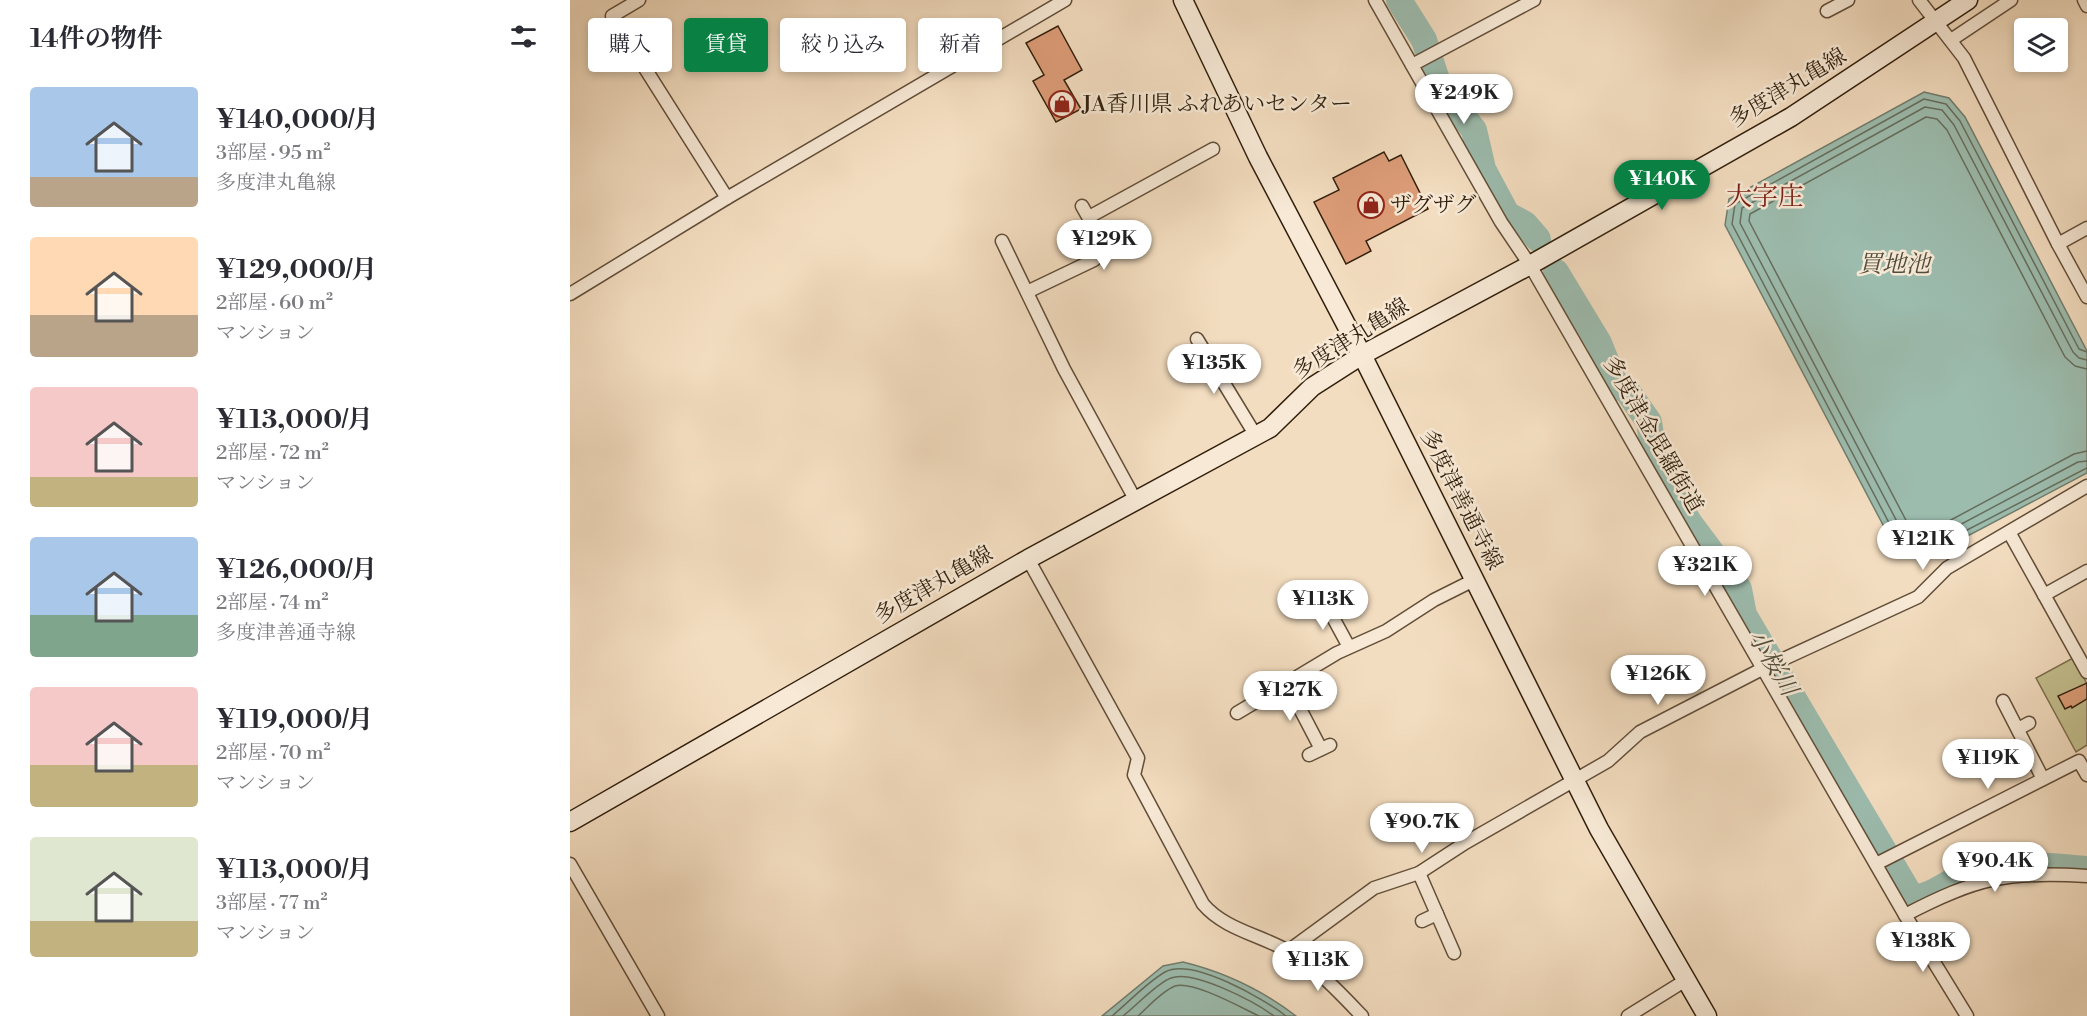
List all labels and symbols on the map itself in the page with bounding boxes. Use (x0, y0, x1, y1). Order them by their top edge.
street label: 多度津丸亀線 (1724, 42, 1852, 134)
pin: ¥249K (1422, 74, 1506, 125)
shop icon: JA香川県 ふれあいセンター (1047, 89, 1077, 119)
place label: JA香川県 ふれあいセンター (1081, 91, 1352, 118)
pin: ¥140K (1620, 160, 1704, 211)
district label: 大字庄 (1726, 181, 1804, 213)
shop icon: ザグザグ (1356, 190, 1386, 220)
place label: ザグザグ (1390, 192, 1476, 219)
pin: ¥129K (1062, 220, 1146, 271)
water label: 買地池 (1858, 250, 1933, 280)
street label: 多度津丸亀線 (1288, 293, 1414, 385)
pin: ¥135K (1172, 344, 1256, 395)
street label: 多度津金毘羅街道 (1597, 352, 1709, 518)
street label: 多度津善通寺線 (1414, 425, 1508, 575)
pin: ¥121K (1881, 520, 1965, 571)
street label: 多度津丸亀線 (870, 540, 998, 630)
pin: ¥321K (1663, 546, 1747, 597)
pin: ¥113K (1281, 580, 1365, 631)
water label: 小桜川 (1741, 624, 1805, 704)
pin: ¥126K (1616, 655, 1700, 706)
pin: ¥127K (1248, 671, 1332, 722)
pin: ¥119K (1946, 739, 2030, 790)
pin: ¥90.7K (1373, 803, 1471, 854)
pin: ¥90.4K (1946, 842, 2044, 893)
pin: ¥138K (1881, 922, 1965, 973)
pin: ¥113K (1276, 941, 1360, 992)

